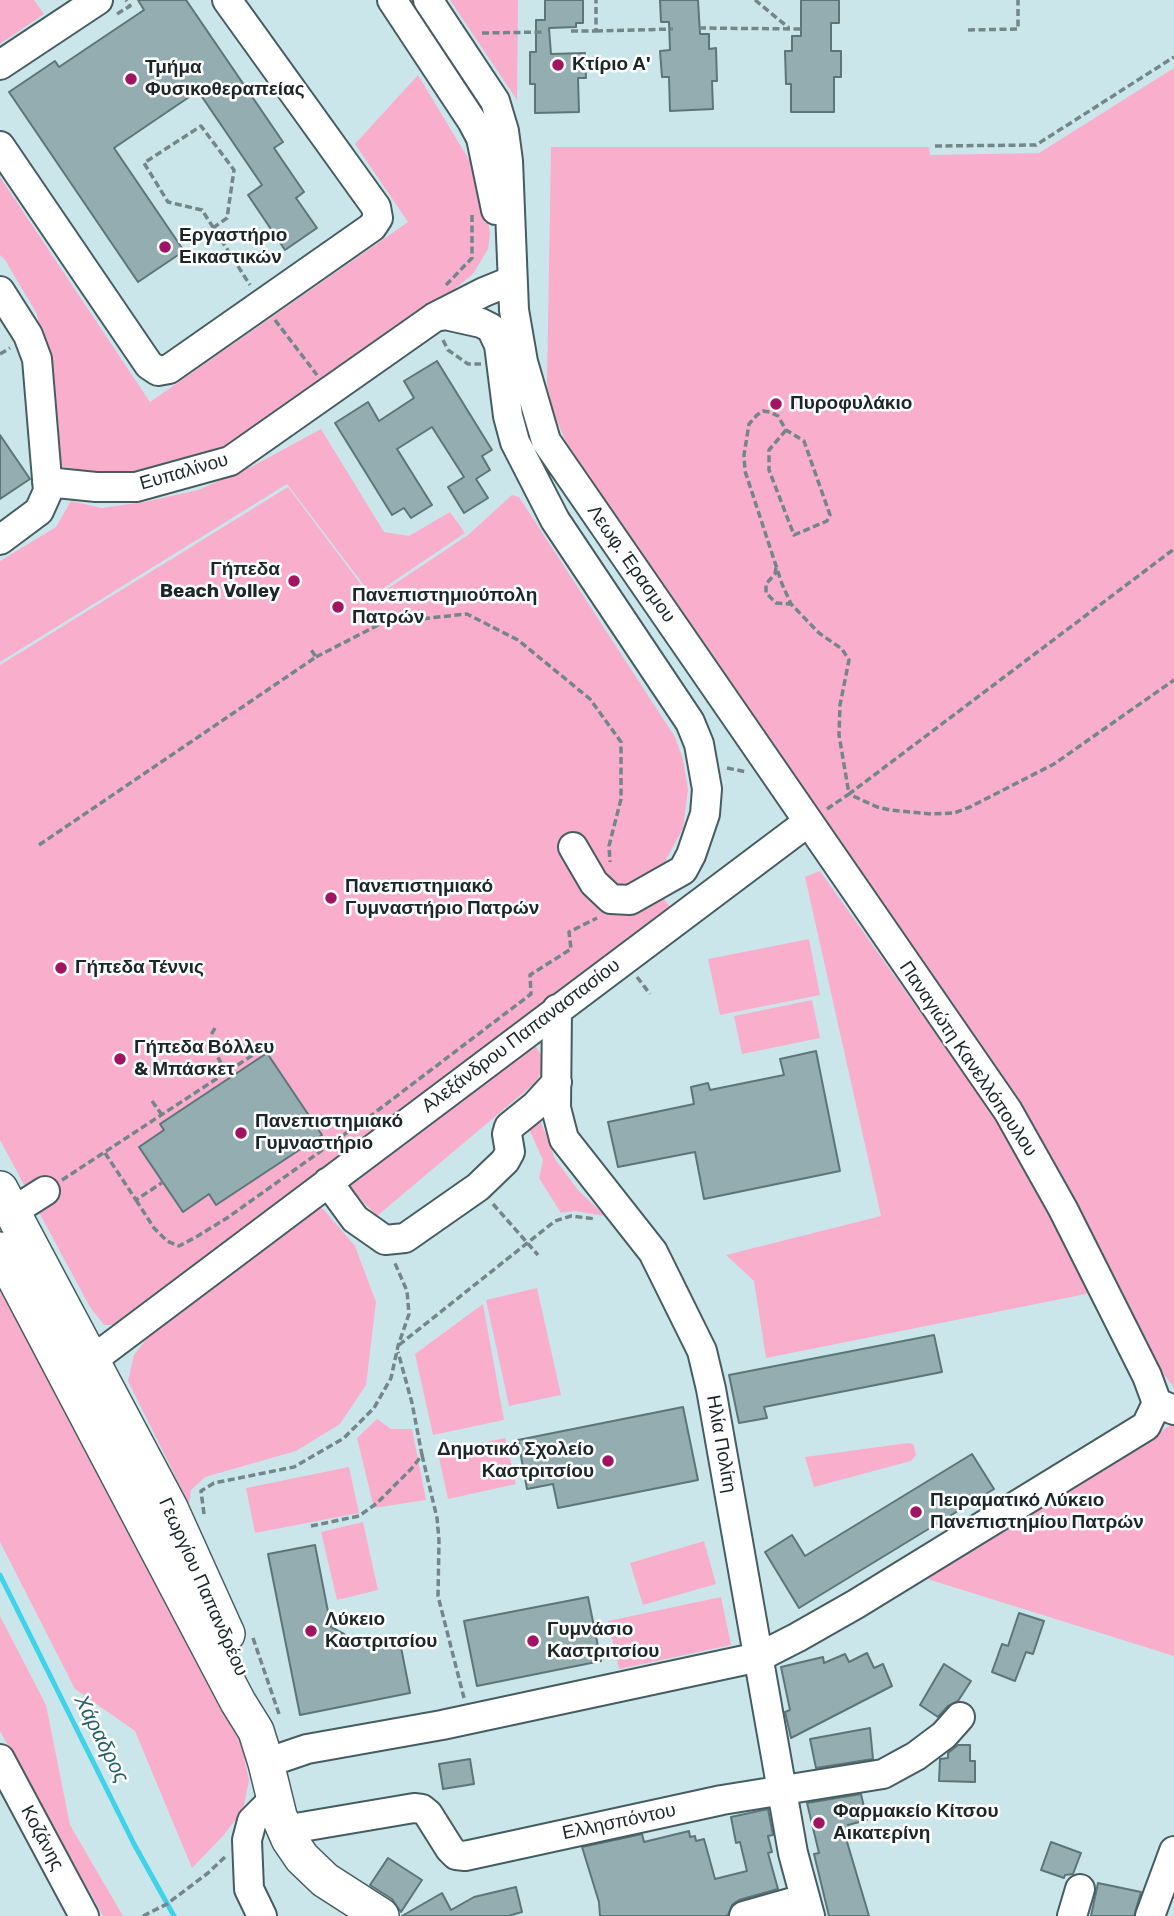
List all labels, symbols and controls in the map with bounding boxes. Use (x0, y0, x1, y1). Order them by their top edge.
place label: Κτίριο Α' (572, 54, 651, 76)
place label: Τμήμα Φυσικοθεραπείας (145, 57, 305, 101)
marker: Κτίριο Α' (550, 57, 566, 73)
marker: Τμήμα Φυσικοθεραπείας (123, 71, 139, 87)
place label: Εργαστήριο Εικαστικών (179, 225, 287, 269)
marker: Εργαστήριο Εικαστικών (157, 239, 173, 255)
place label: Πυροφυλάκιο (790, 393, 912, 415)
marker: Πυροφυλάκιο (768, 396, 784, 412)
street label: Ευπαλίνου (137, 448, 231, 496)
street label: Λεωφ. Έρασμου (582, 501, 680, 627)
place label: Γήπεδα Beach Volley (160, 559, 280, 603)
marker: Γήπεδα Beach Volley (286, 573, 302, 589)
place label: Πανεπιστημιούπολη Πατρών (352, 585, 537, 629)
marker: Πανεπιστημιούπολη Πατρών (330, 599, 346, 615)
place label: Πανεπιστημιακό Γυμναστήριο Πατρών (345, 876, 539, 920)
marker: Πανεπιστημιακό Γυμναστήριο Πατρών (323, 890, 339, 906)
street label: Αλεξάνδρου Παπαναστασίου (418, 954, 624, 1118)
place label: Γήπεδα Τέννις (75, 957, 204, 979)
street label: Παναγιώτη Κανελλόπουλου (894, 957, 1042, 1161)
marker: Γήπεδα Τέννις (53, 960, 69, 976)
place label: Γήπεδα Βόλλευ & Μπάσκετ (134, 1037, 274, 1081)
marker: Γήπεδα Βόλλευ & Μπάσκετ (112, 1051, 128, 1067)
place label: Πανεπιστημιακό Γυμναστήριο (255, 1111, 403, 1155)
marker: Πανεπιστημιακό Γυμναστήριο (233, 1125, 249, 1141)
street label: Ηλία Πολίτη (701, 1393, 741, 1495)
place label: Δημοτικό Σχολείο Καστριτσίου (437, 1439, 594, 1483)
marker: Δημοτικό Σχολείο Καστριτσίου (600, 1453, 616, 1469)
place label: Πειραματικό Λύκειο Πανεπιστημίου Πατρών (930, 1490, 1144, 1534)
street label: Γεωργίου Παπανδρέου (153, 1494, 253, 1680)
marker: Πειραματικό Λύκειο Πανεπιστημίου Πατρών (908, 1504, 924, 1520)
place label: Λύκειο Καστριτσίου (325, 1609, 437, 1653)
place label: Γυμνάσιο Καστριτσίου (547, 1619, 659, 1663)
marker: Λύκειο Καστριτσίου (303, 1623, 319, 1639)
marker: Γυμνάσιο Καστριτσίου (525, 1633, 541, 1649)
water label: Χάραδρος (68, 1691, 134, 1787)
street label: Ελλησπόντου (560, 1799, 678, 1845)
place label: Φαρμακείο Κίτσου Αικατερίνη (833, 1801, 998, 1845)
street label: Κοζάνης (15, 1802, 69, 1874)
marker: Φαρμακείο Κίτσου Αικατερίνη (811, 1815, 827, 1831)

